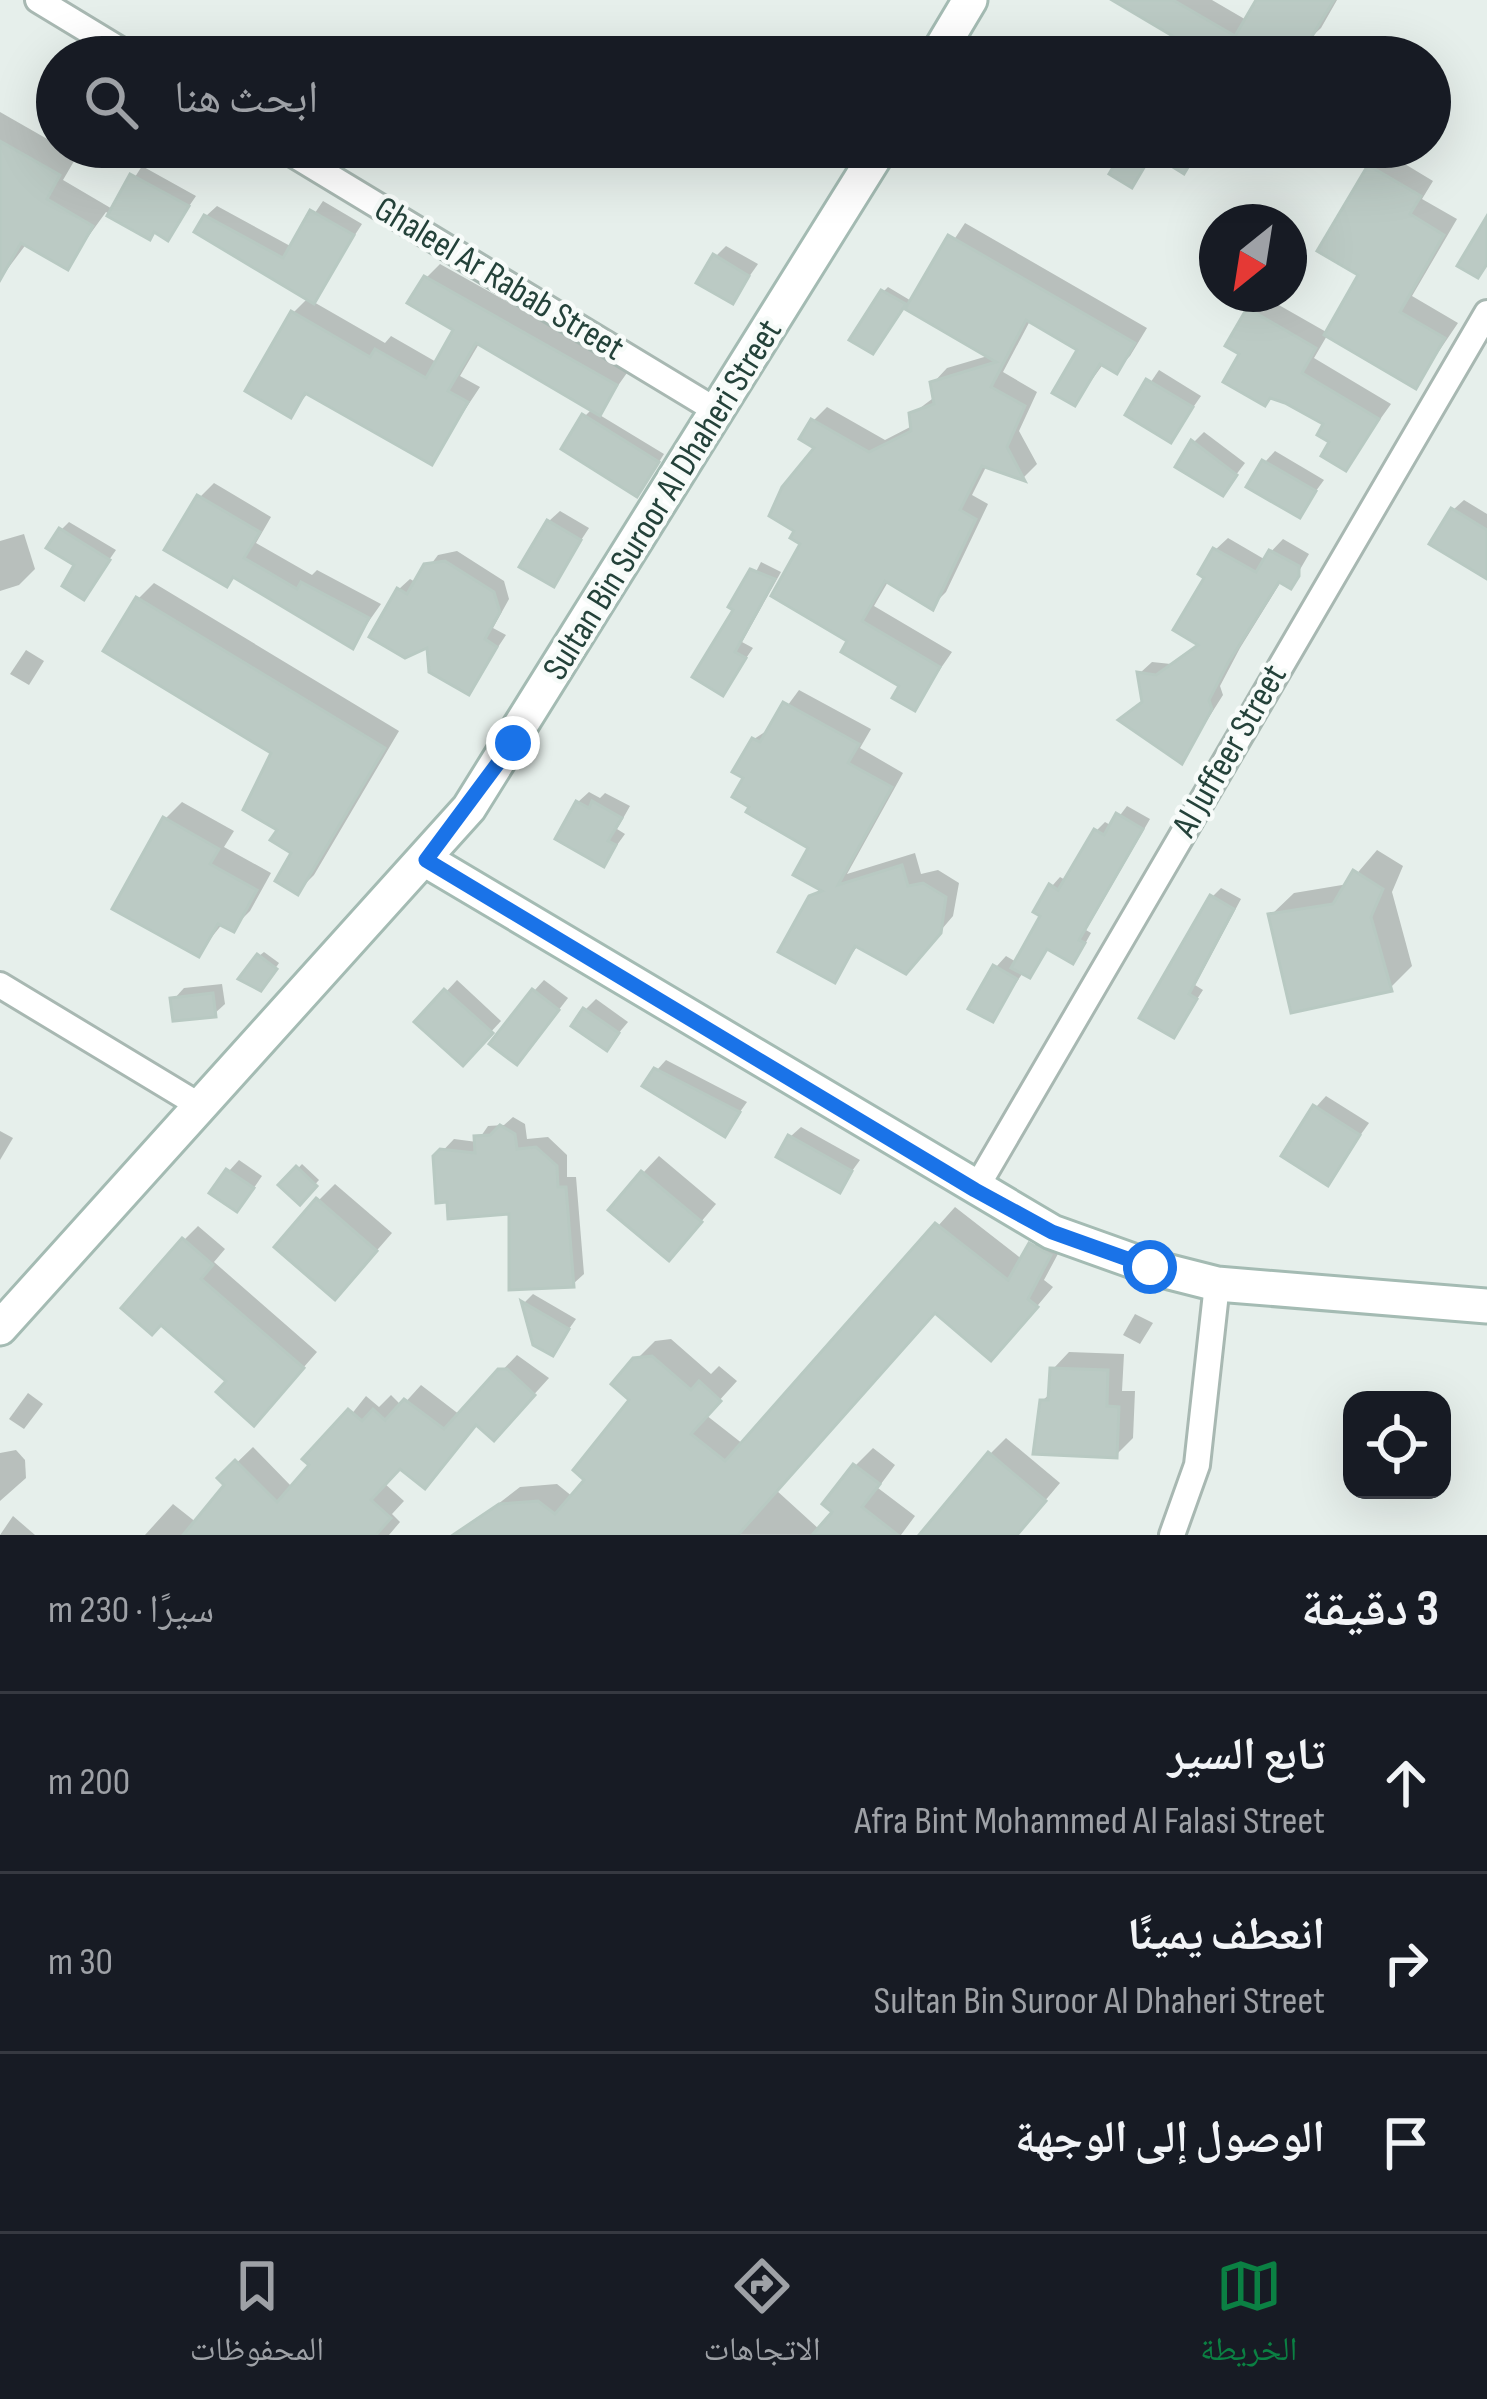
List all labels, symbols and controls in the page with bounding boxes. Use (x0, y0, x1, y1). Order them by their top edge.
search box (36, 36, 1451, 168)
icon: search (78, 69, 144, 135)
text: ابحث هنا (174, 71, 318, 126)
street label: Ghaleel Ar Rabab Street (367, 188, 631, 370)
north arrow (1199, 204, 1307, 312)
street label: Sultan Bin Suroor Al Dhaheri Street (534, 312, 792, 688)
street label: Al Juffeer Street (1163, 657, 1297, 846)
route end (486, 716, 540, 770)
route start (1123, 1240, 1177, 1294)
map controls (1343, 1391, 1451, 1499)
button: locate (1343, 1391, 1451, 1499)
text: 3 دقيقة (1301, 1579, 1439, 1640)
text: سيرًا · 230 m (48, 1587, 214, 1634)
text: تابع السير (1168, 1728, 1325, 1783)
icon: ahead (1373, 1750, 1439, 1816)
text: 200 m (48, 1759, 130, 1806)
text: Afra Bint Mohammed Al Falasi Street (854, 1798, 1325, 1845)
text: انعطف يمينًا (1127, 1908, 1325, 1963)
icon: right (1373, 1930, 1439, 1996)
text: 30 m (48, 1939, 113, 1986)
text: Sultan Bin Suroor Al Dhaheri Street (873, 1978, 1325, 2025)
icon: arrive (1373, 2110, 1439, 2176)
text: الوصول إلى الوجهة (1015, 2111, 1325, 2166)
tab: المحفوظات (190, 2253, 324, 2381)
tab: الاتجاهات (703, 2253, 821, 2381)
tab: الخريطة (1200, 2253, 1297, 2381)

